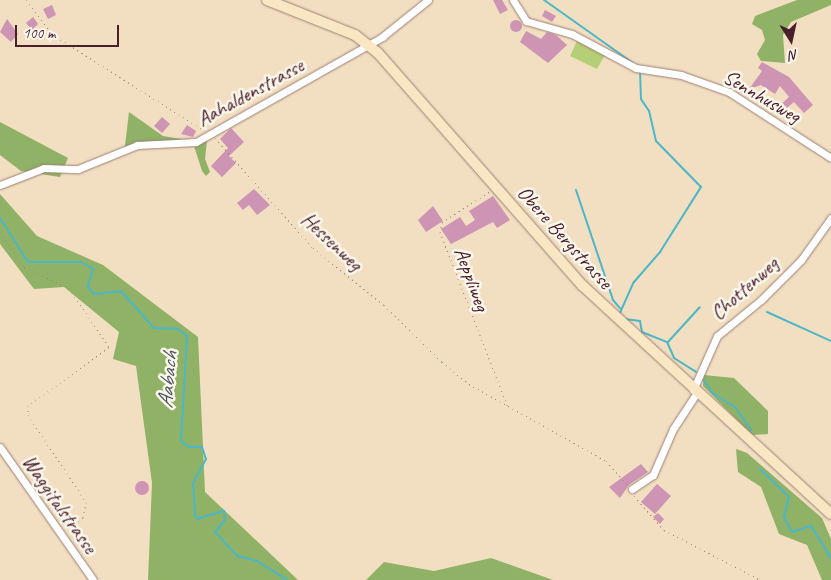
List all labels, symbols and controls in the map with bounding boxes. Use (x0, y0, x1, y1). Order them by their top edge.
scale bar (18, 15, 121, 47)
north arrow (766, 15, 816, 65)
text: 100 m (23, 24, 55, 43)
text: N (788, 46, 799, 64)
street label: Aahaldenstrasse (192, 52, 308, 132)
street label: Sennhusweg (719, 64, 805, 128)
street label: Obere Bergstrasse (512, 180, 618, 294)
street label: Hessenweg (296, 206, 368, 276)
street label: Aeppliweg (449, 244, 495, 314)
street label: Chottenweg (705, 251, 783, 325)
water label: Aabach (152, 351, 184, 409)
street label: Waggitalstrasse (17, 450, 103, 558)

